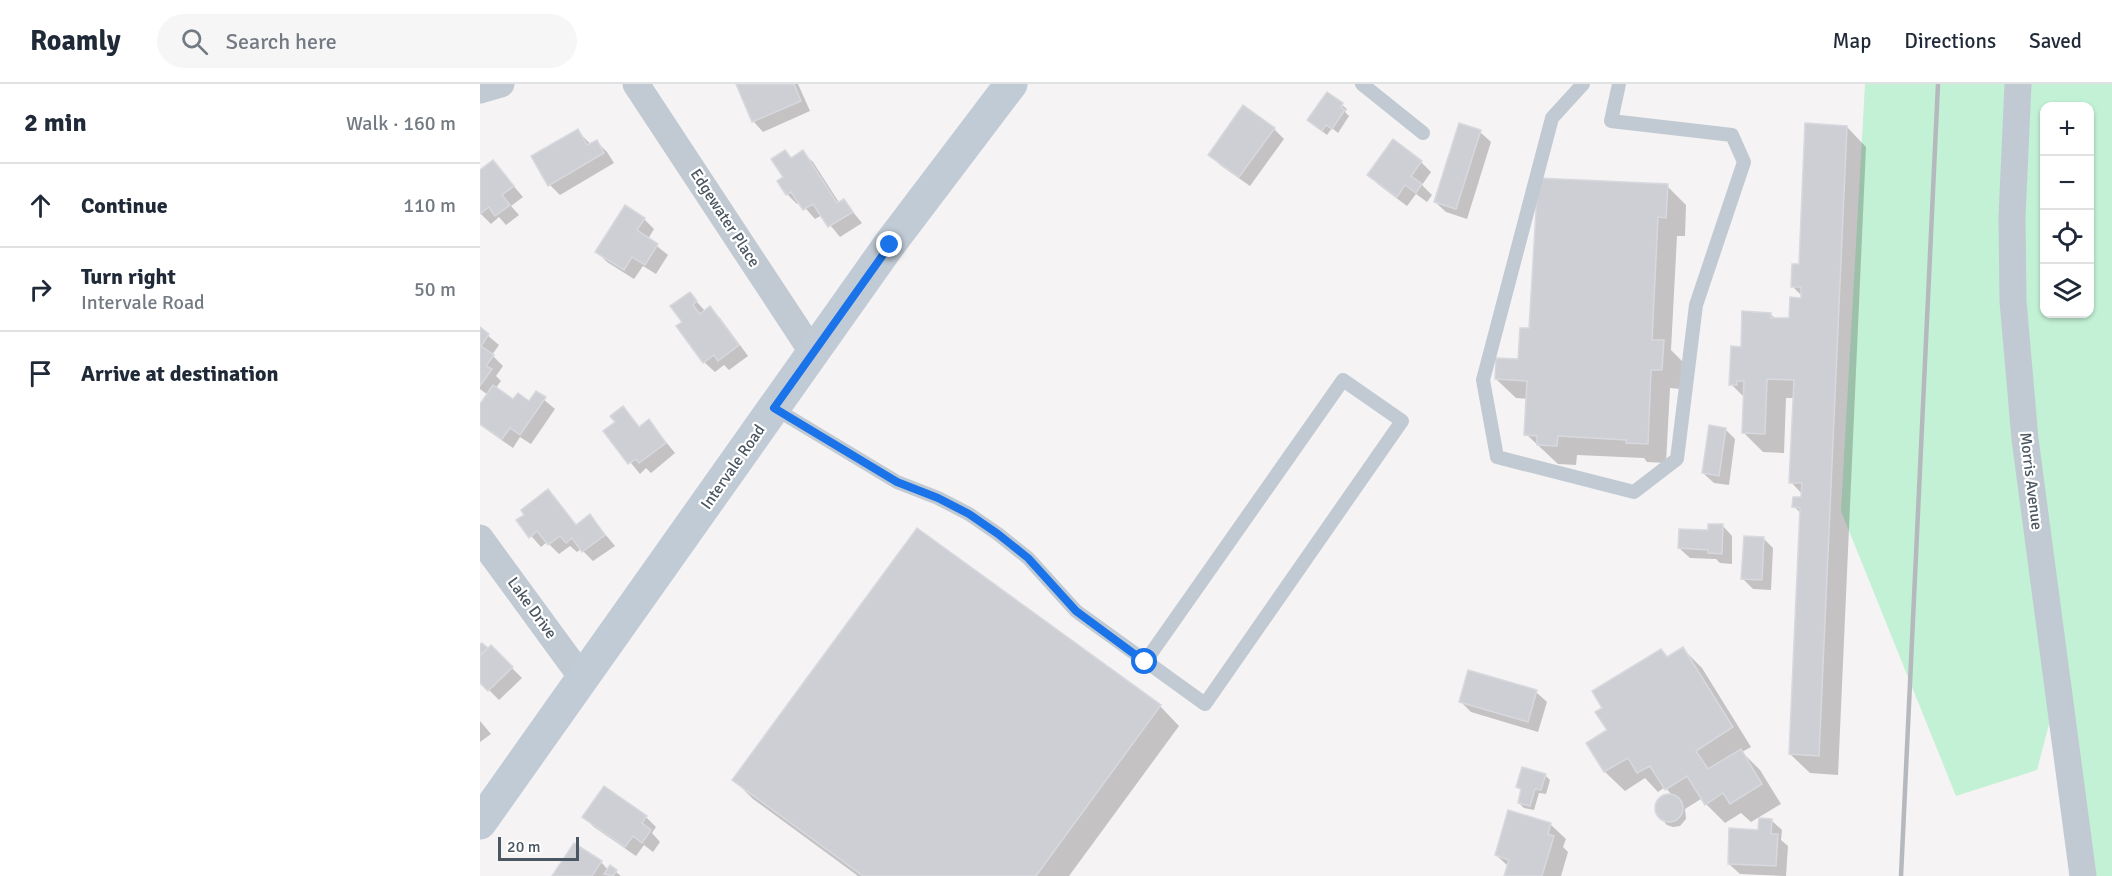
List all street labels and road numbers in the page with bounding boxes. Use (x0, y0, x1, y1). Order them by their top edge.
street label: Edgewater Place (686, 165, 764, 271)
street label: Intervale Road (696, 421, 770, 513)
street label: Morris Avenue (2015, 431, 2047, 531)
street label: Lake Drive (503, 573, 561, 643)

